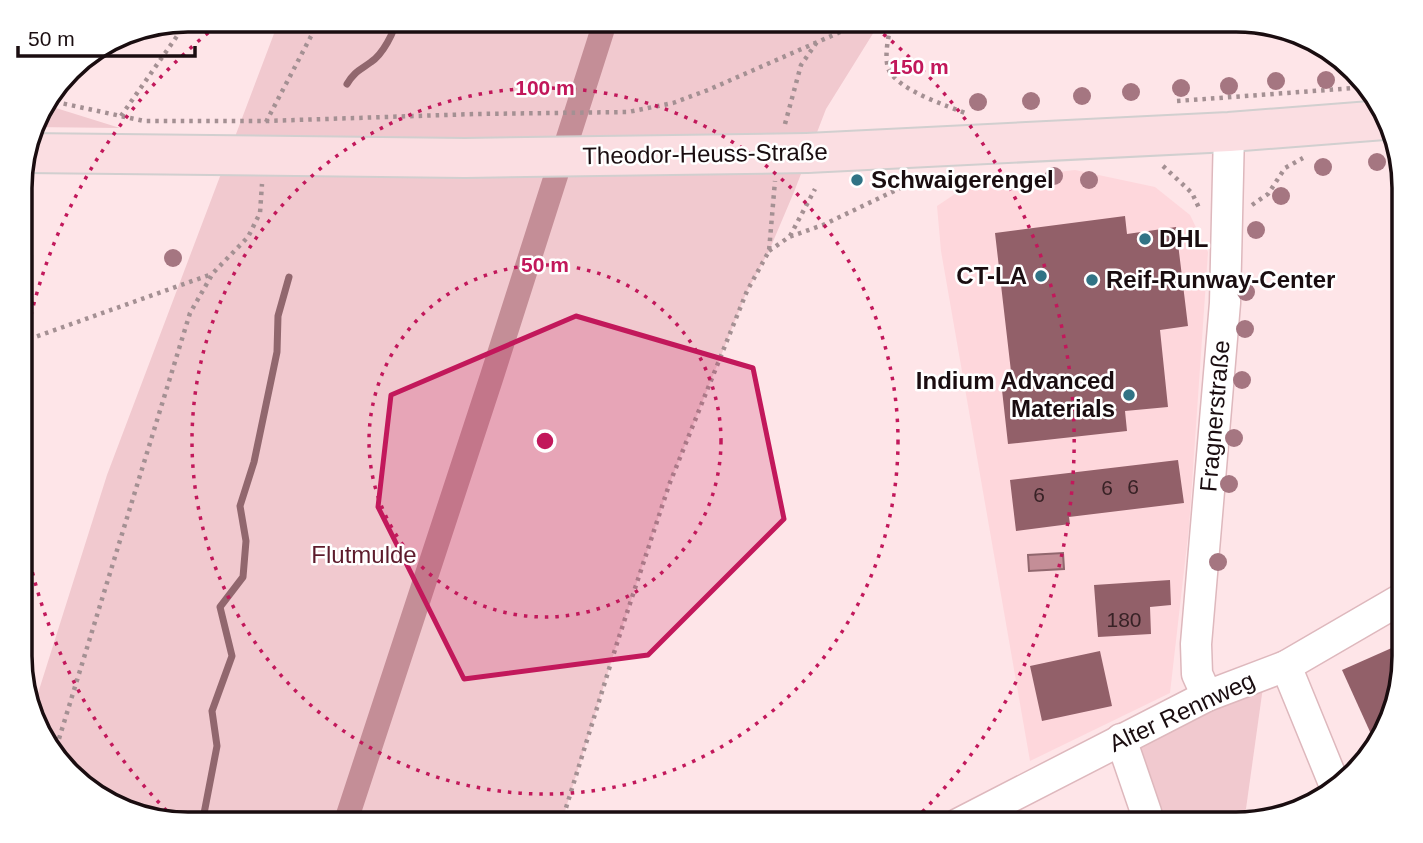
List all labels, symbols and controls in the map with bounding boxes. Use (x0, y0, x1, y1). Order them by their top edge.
scale bar (18, 14, 194, 58)
text: 50 m (28, 27, 75, 50)
text: 150 m (889, 55, 949, 78)
text: 100 m (515, 76, 575, 99)
street label: Theodor-Heuss-Straße (582, 138, 828, 169)
place label: Schwaigerengel (871, 166, 1054, 193)
marker: Schwaigerengel (849, 172, 865, 188)
place label: DHL (1159, 225, 1208, 252)
marker: DHL (1137, 231, 1153, 247)
text: 50 m (521, 253, 569, 276)
place label: CT-LA (956, 262, 1027, 289)
place label: Reif-Runway-Center (1106, 266, 1335, 293)
marker: CT-LA (1033, 268, 1049, 284)
marker: Reif-Runway-Center (1084, 272, 1100, 288)
street label: Fragnerstraße (1194, 339, 1235, 493)
place label: Indium Advanced Materials (916, 367, 1115, 422)
marker: Indium Advanced Materials (1121, 387, 1137, 403)
centre of rings (533, 429, 557, 453)
house number: 6 (1127, 475, 1139, 498)
house number: 6 (1101, 476, 1113, 499)
house number: 6 (1033, 483, 1045, 506)
park label: Flutmulde (311, 541, 417, 568)
house number: 180 (1106, 608, 1142, 631)
street label: Alter Rennweg (1105, 666, 1259, 757)

